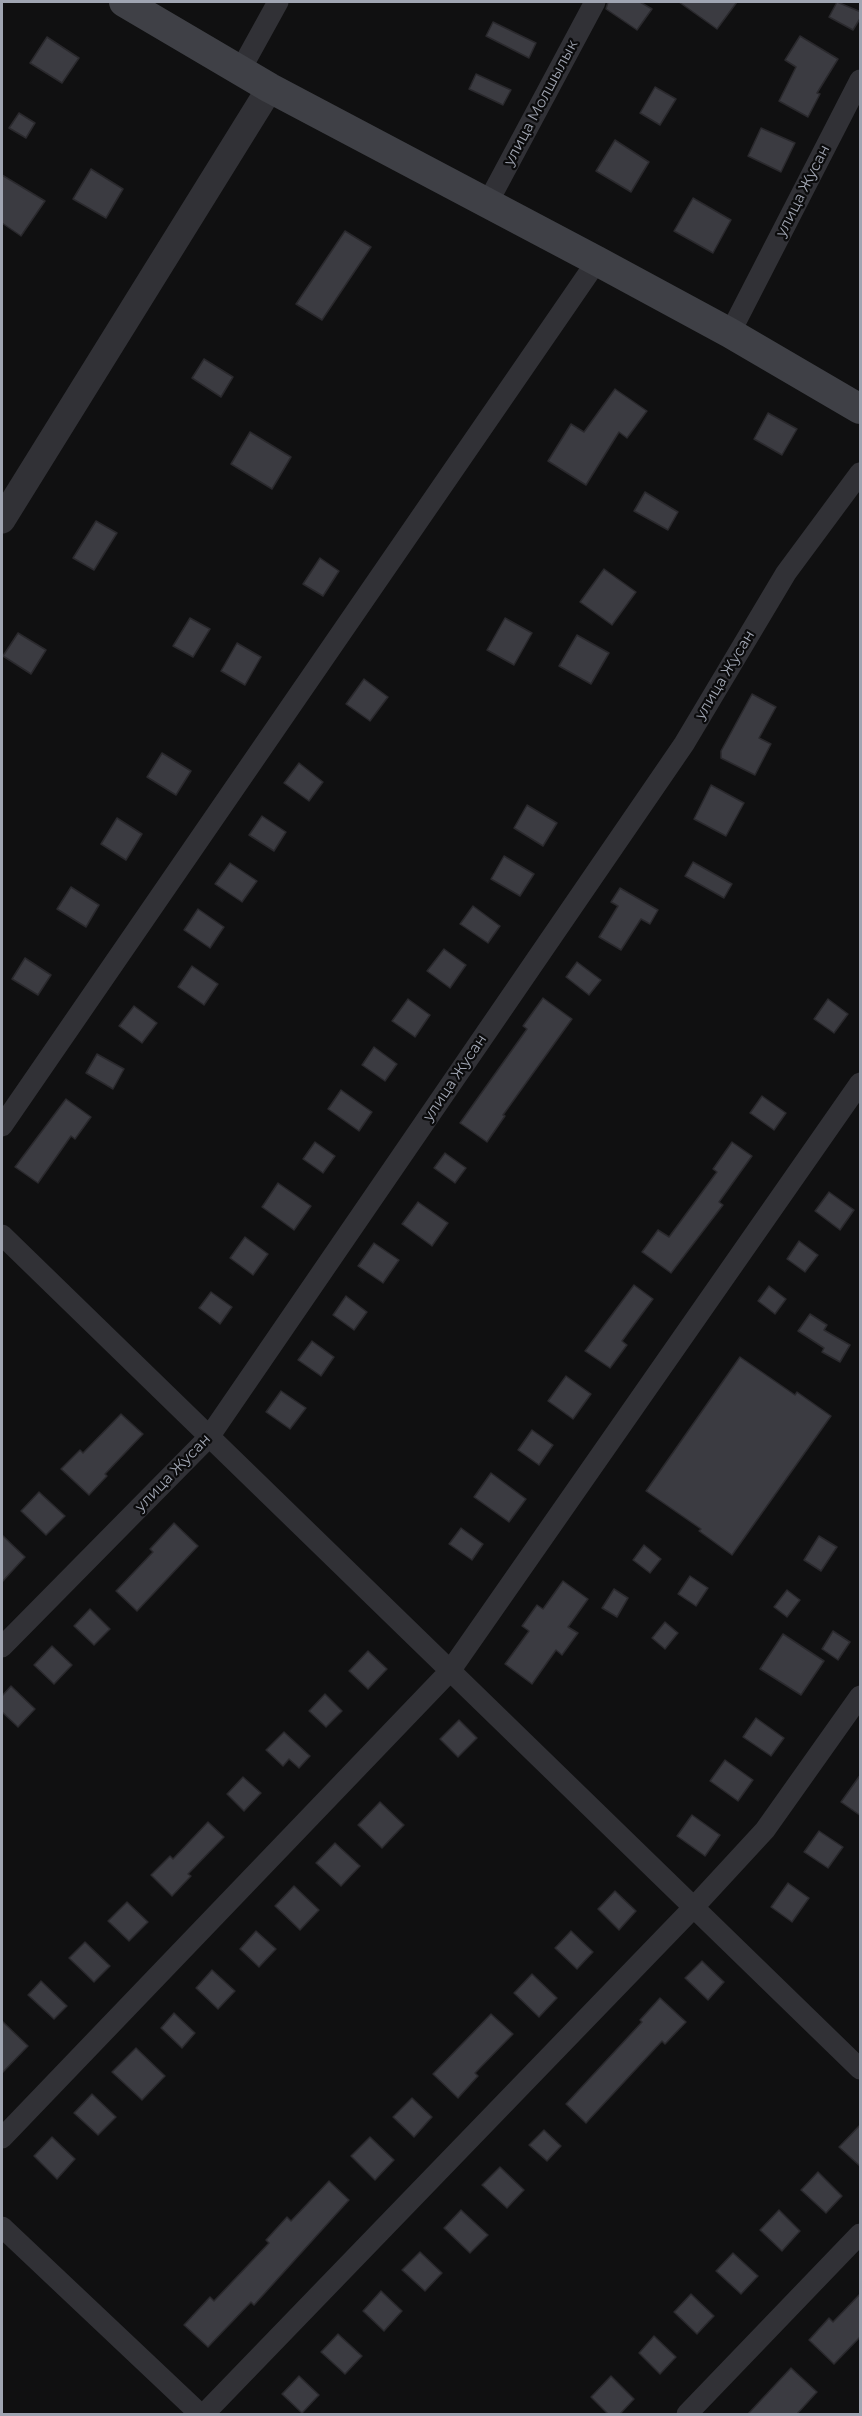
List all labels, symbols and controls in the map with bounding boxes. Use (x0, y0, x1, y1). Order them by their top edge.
street label: улица Молшылык (500, 37, 582, 169)
street label: улица Жусан (772, 142, 834, 240)
street label: улица Жусан (691, 627, 759, 723)
street label: улица Жусан (419, 1031, 491, 1125)
street label: улица Жусан (131, 1430, 215, 1516)

